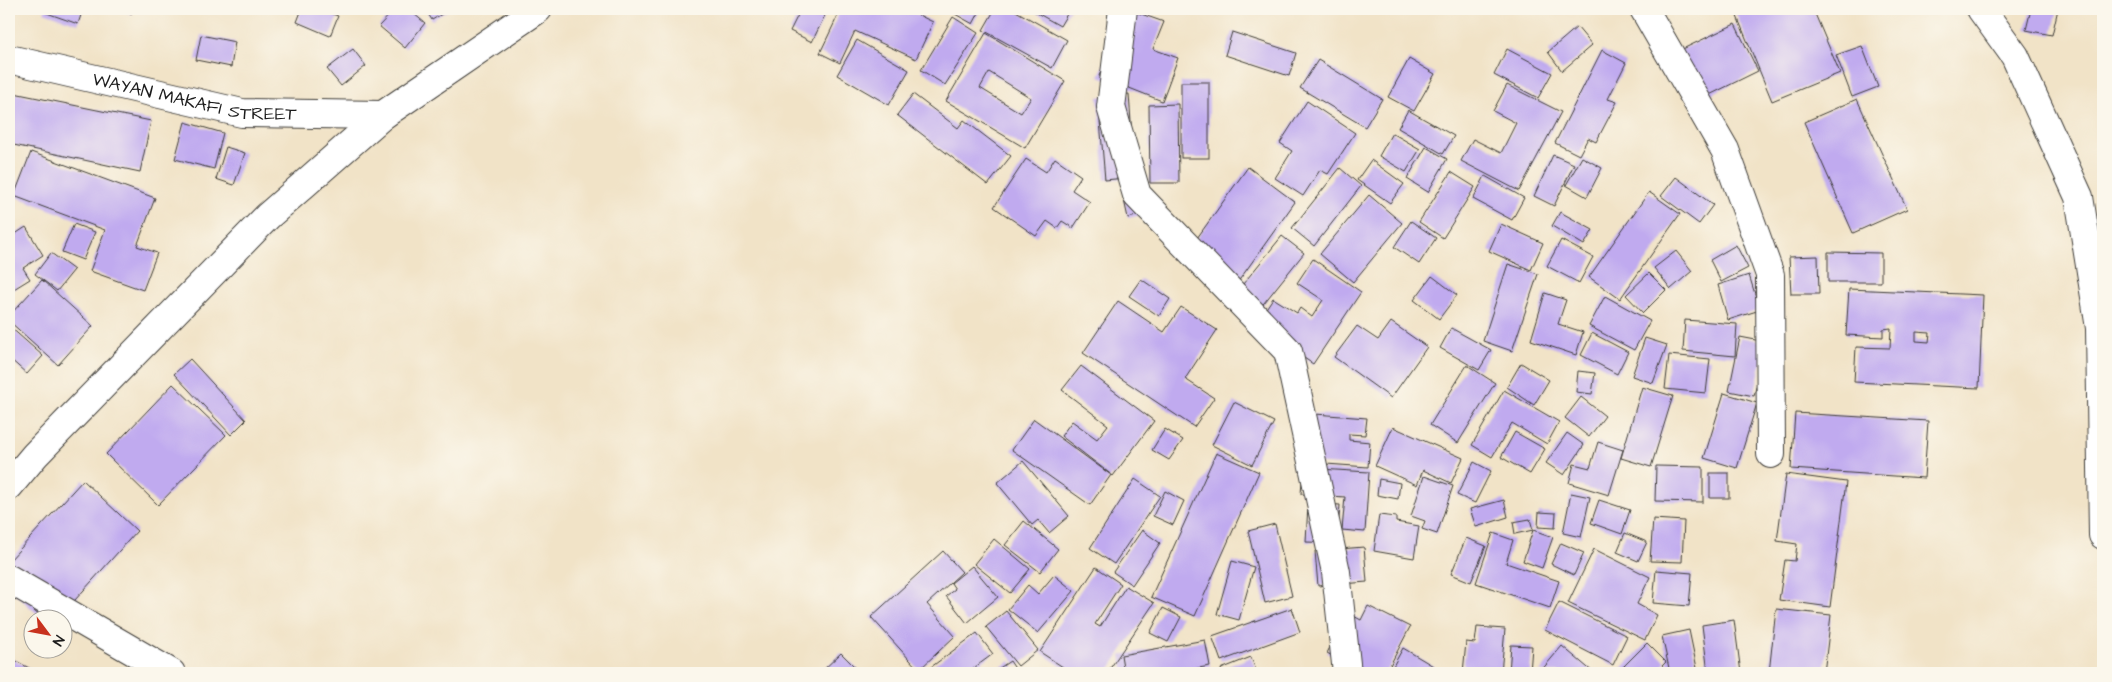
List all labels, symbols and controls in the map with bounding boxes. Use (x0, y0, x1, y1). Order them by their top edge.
street label: WAYAN MAKAFI STREET (90, 67, 298, 127)
north arrow (22, 610, 72, 660)
text: N (47, 631, 69, 650)

